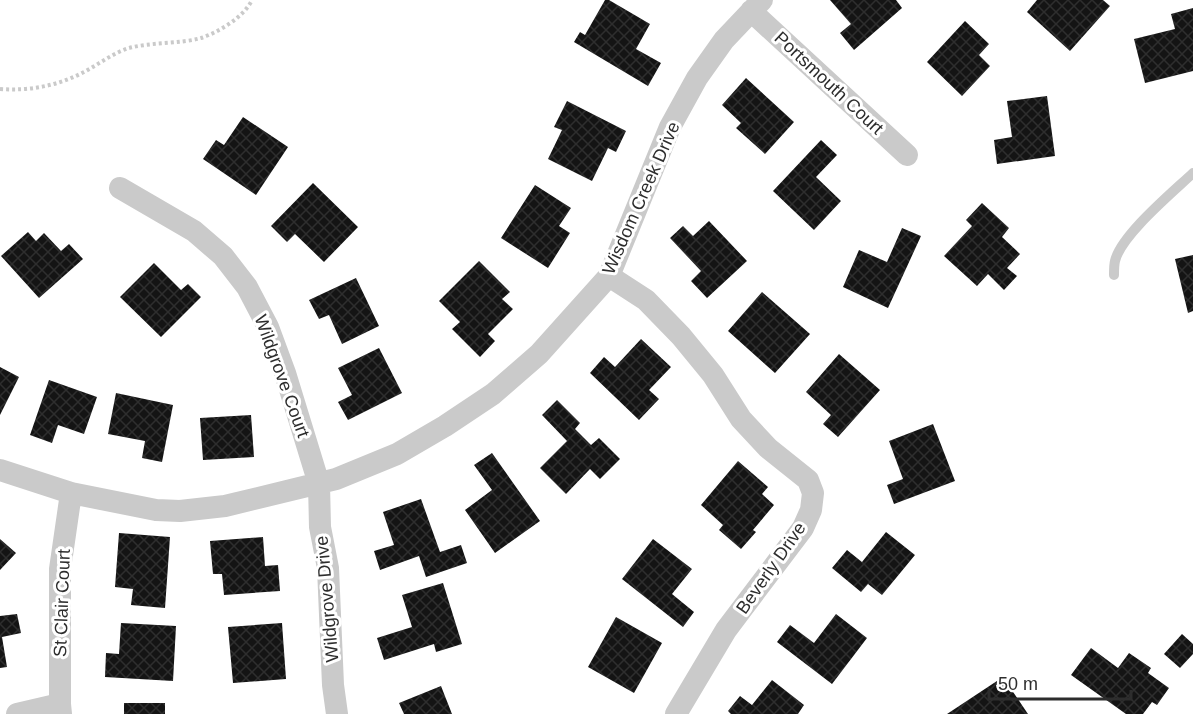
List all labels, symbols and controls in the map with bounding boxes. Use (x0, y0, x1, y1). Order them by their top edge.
street label: Portsmouth Court (771, 28, 887, 138)
street label: Wisdom Creek Drive (598, 119, 684, 277)
street label: Wildgrove Court (251, 312, 313, 440)
street label: Beverly Drive (732, 518, 810, 618)
street label: Wildgrove Drive (312, 535, 342, 663)
street label: St Clair Court (50, 549, 74, 657)
scale bar (989, 663, 1132, 701)
text: 50 m (998, 674, 1038, 694)

